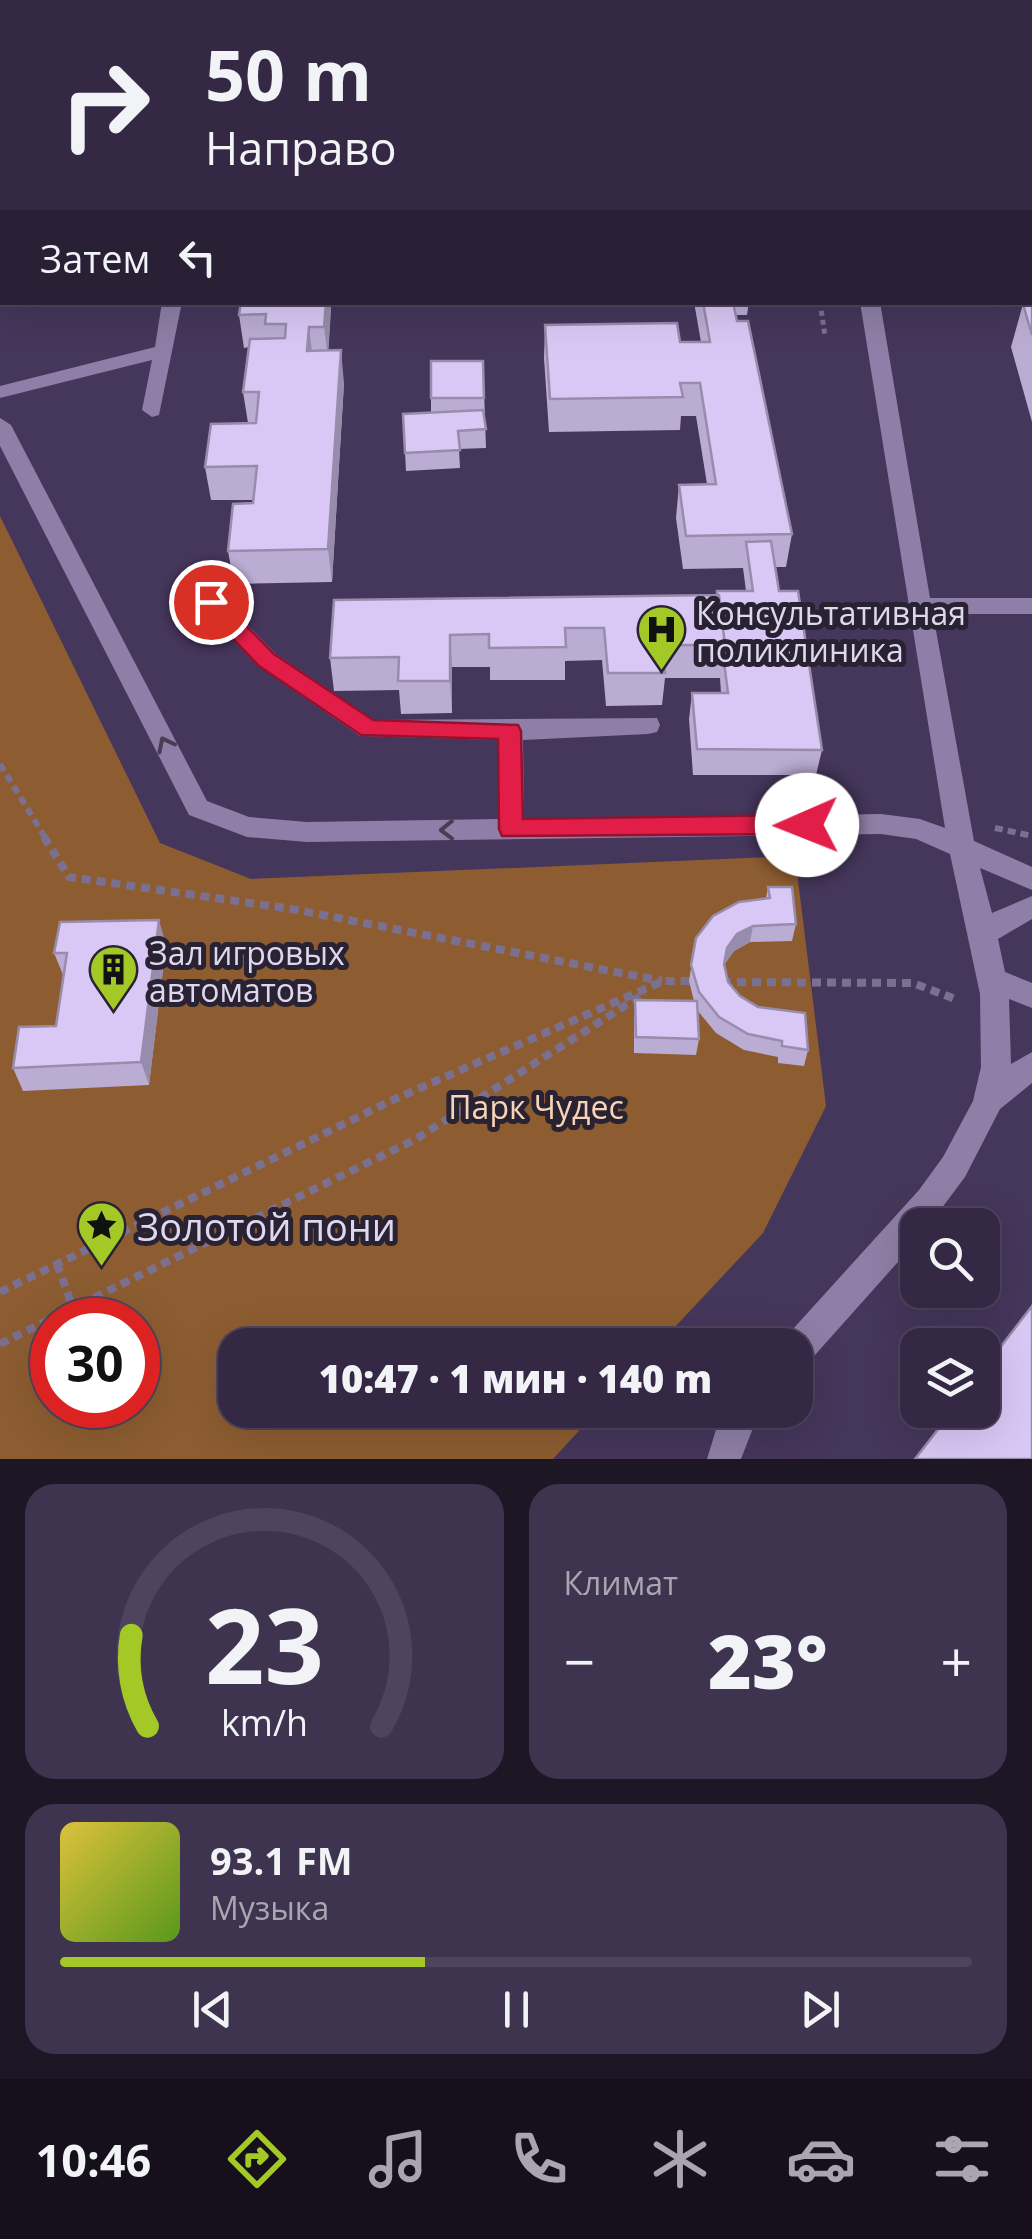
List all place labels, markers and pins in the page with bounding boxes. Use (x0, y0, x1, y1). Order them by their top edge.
pin (169, 560, 254, 645)
place label: Консультативная поликлиника (696, 591, 966, 671)
hospital icon: Консультативная поликлиника (635, 604, 687, 672)
place label: Зал игровых автоматов (149, 931, 345, 1011)
building icon: Зал игровых автоматов (88, 944, 140, 1012)
place icon: Золотой пони (76, 1200, 128, 1268)
place label: Золотой пони (137, 1200, 396, 1252)

